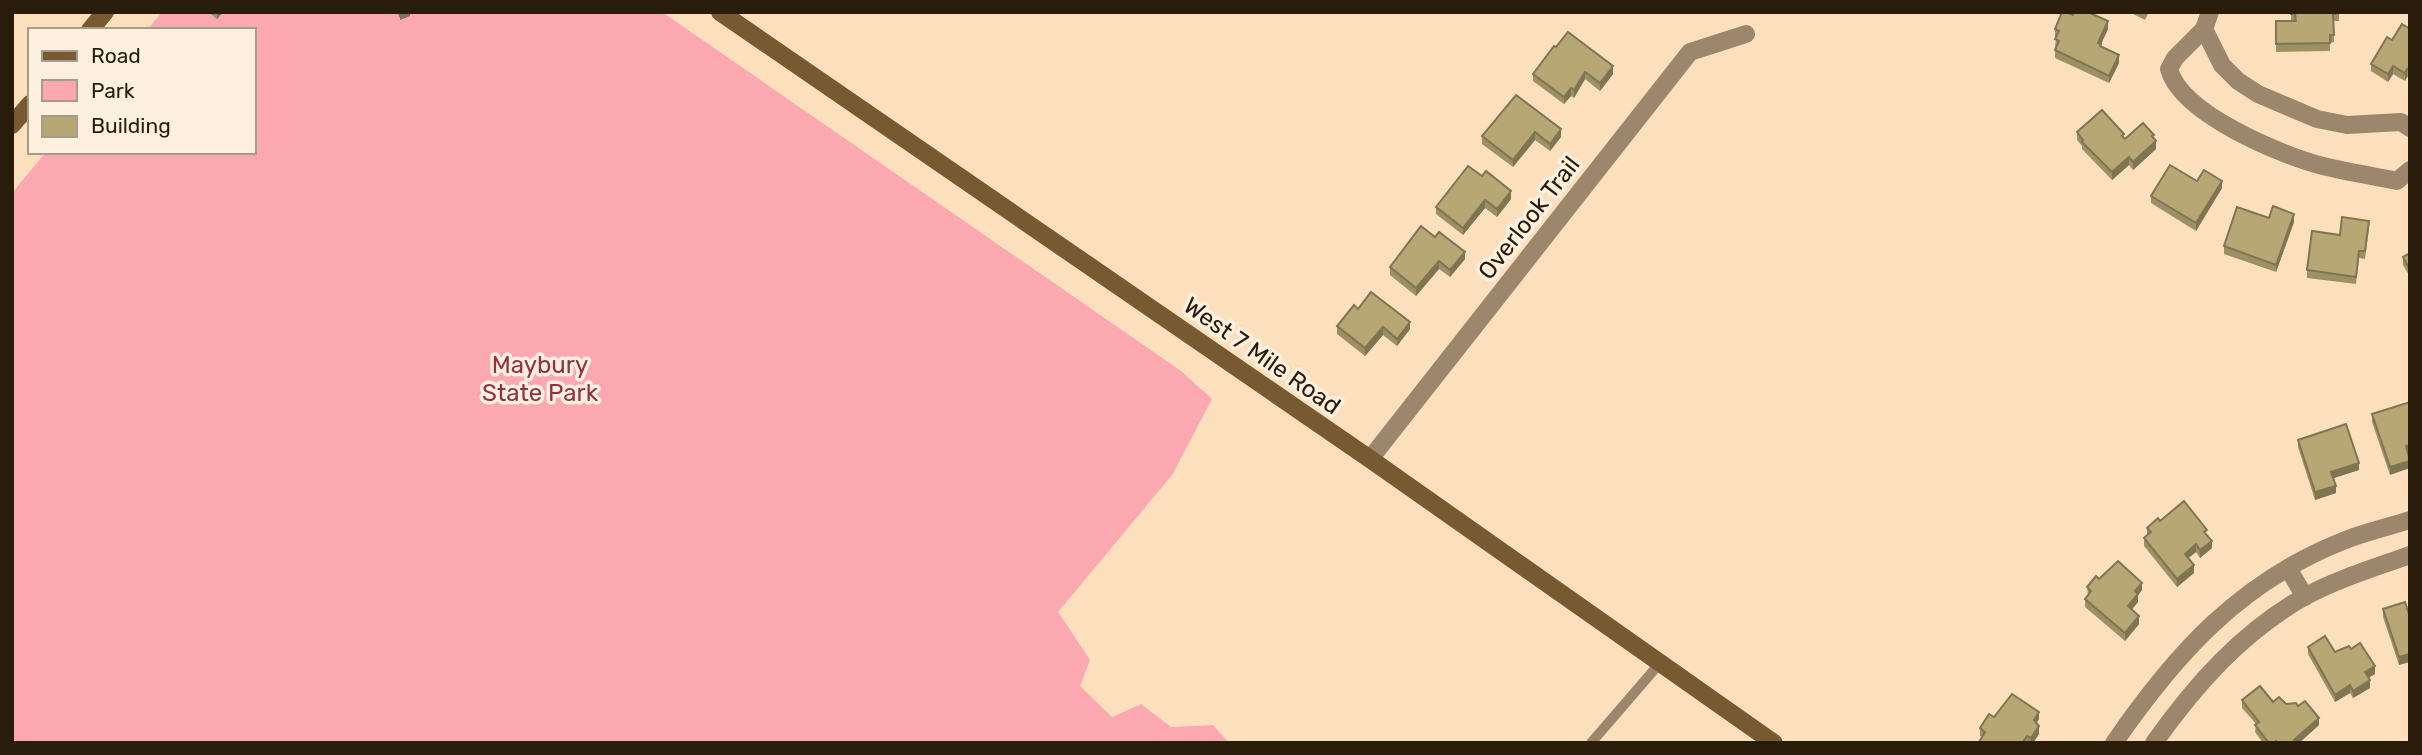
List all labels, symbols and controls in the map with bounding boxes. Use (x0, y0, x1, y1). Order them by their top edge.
legend (28, 28, 256, 154)
text: Road (91, 43, 141, 68)
text: Park (91, 78, 135, 103)
text: Building (91, 113, 171, 138)
street label: Overlook Trail (1472, 151, 1586, 285)
street label: West 7 Mile Road (1178, 292, 1346, 420)
park label: Maybury State Park (482, 351, 599, 407)

